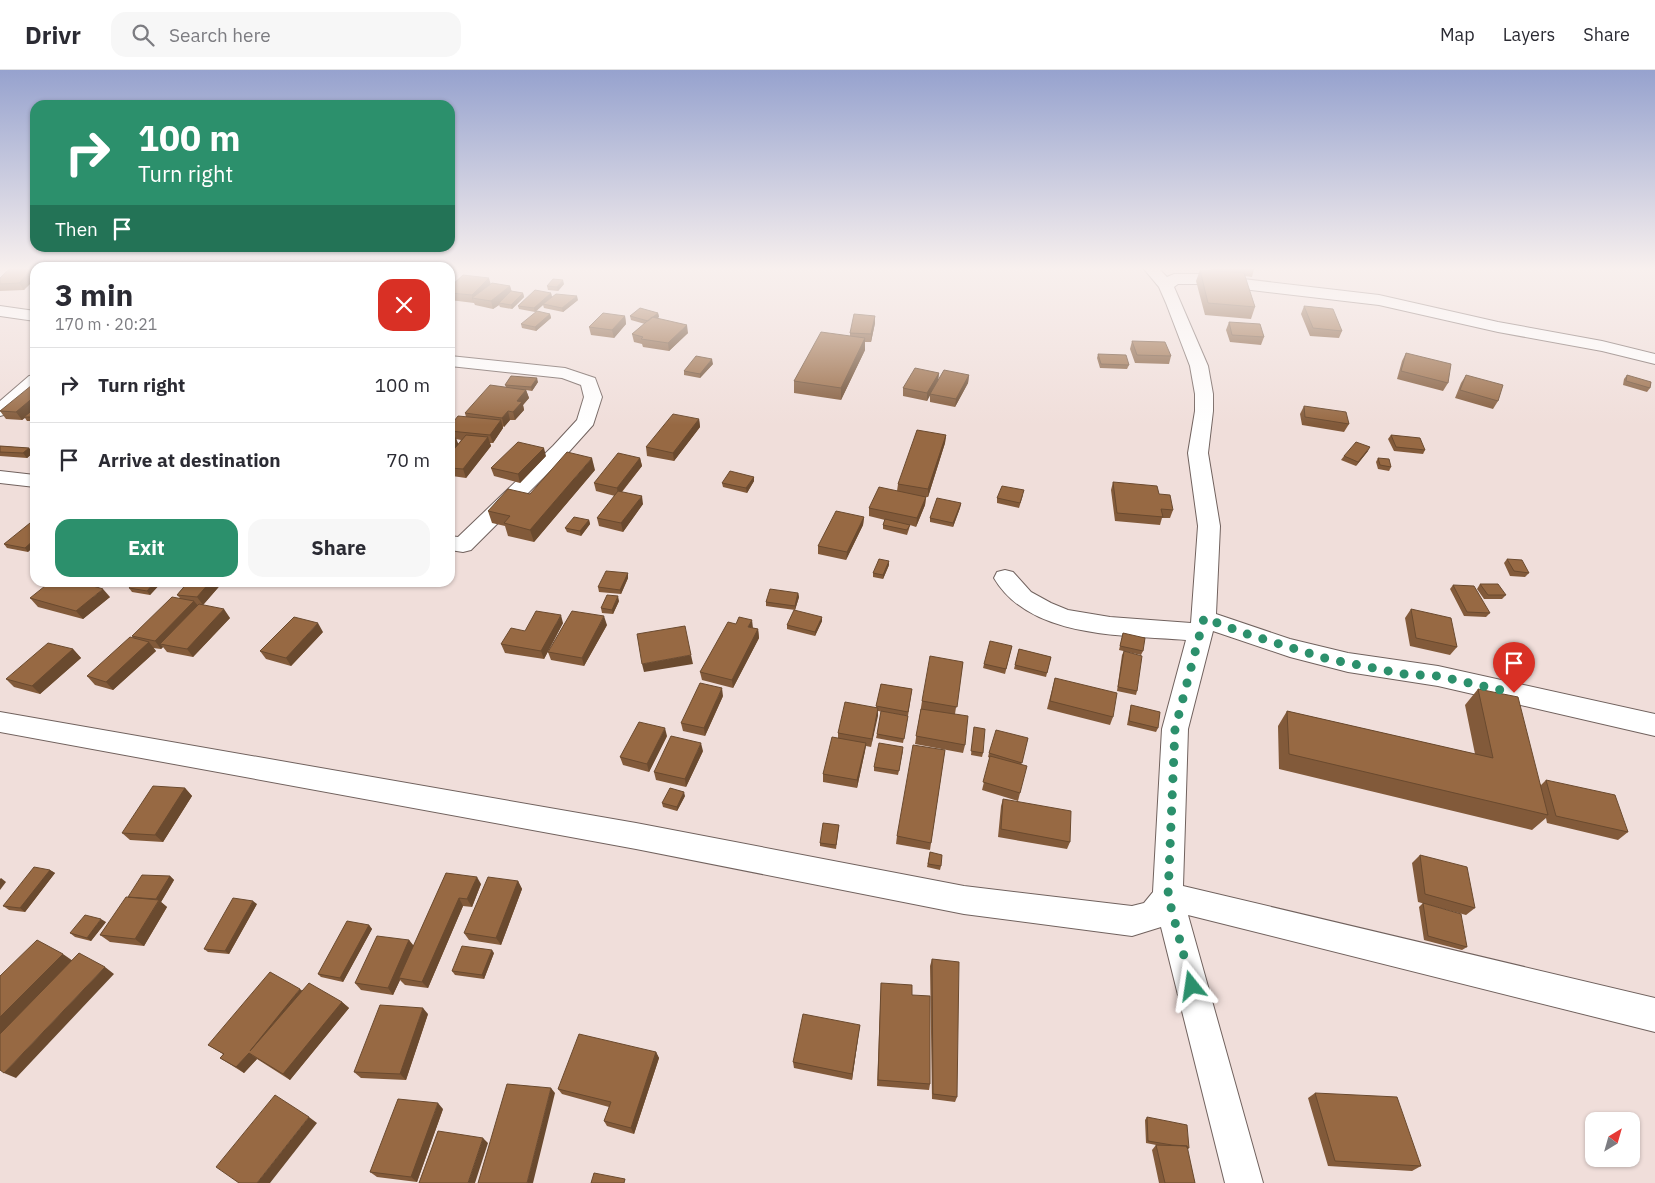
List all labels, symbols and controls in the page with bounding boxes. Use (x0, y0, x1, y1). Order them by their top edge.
search box (111, 12, 461, 57)
text: Drivr (25, 19, 81, 51)
icon: search (129, 21, 157, 49)
text: Search here (169, 23, 271, 47)
text: Map (1440, 23, 1475, 46)
text: Layers (1503, 23, 1555, 46)
text: Share (1583, 23, 1630, 46)
text: 100 m (138, 115, 241, 161)
icon: right (55, 120, 120, 185)
text: Turn right (138, 159, 233, 188)
icon: arrive (108, 215, 136, 243)
text: Then (55, 217, 98, 241)
text: 3 min (55, 275, 133, 314)
button: close (378, 279, 430, 331)
text: 170 m · 20:21 (55, 314, 157, 334)
icon: right (55, 371, 83, 399)
text: Turn right (98, 373, 185, 397)
text: 100 m (375, 373, 430, 397)
icon: arrive (55, 446, 83, 474)
text: Arrive at destination (98, 448, 281, 472)
text: 70 m (386, 448, 430, 472)
button: Exit (55, 519, 238, 577)
button: Share (248, 519, 430, 577)
pin (1493, 642, 1535, 693)
icon: arrive (1500, 649, 1528, 677)
position arrow (1165, 959, 1217, 1011)
north arrow (1585, 1112, 1640, 1168)
map controls (1585, 1112, 1640, 1167)

